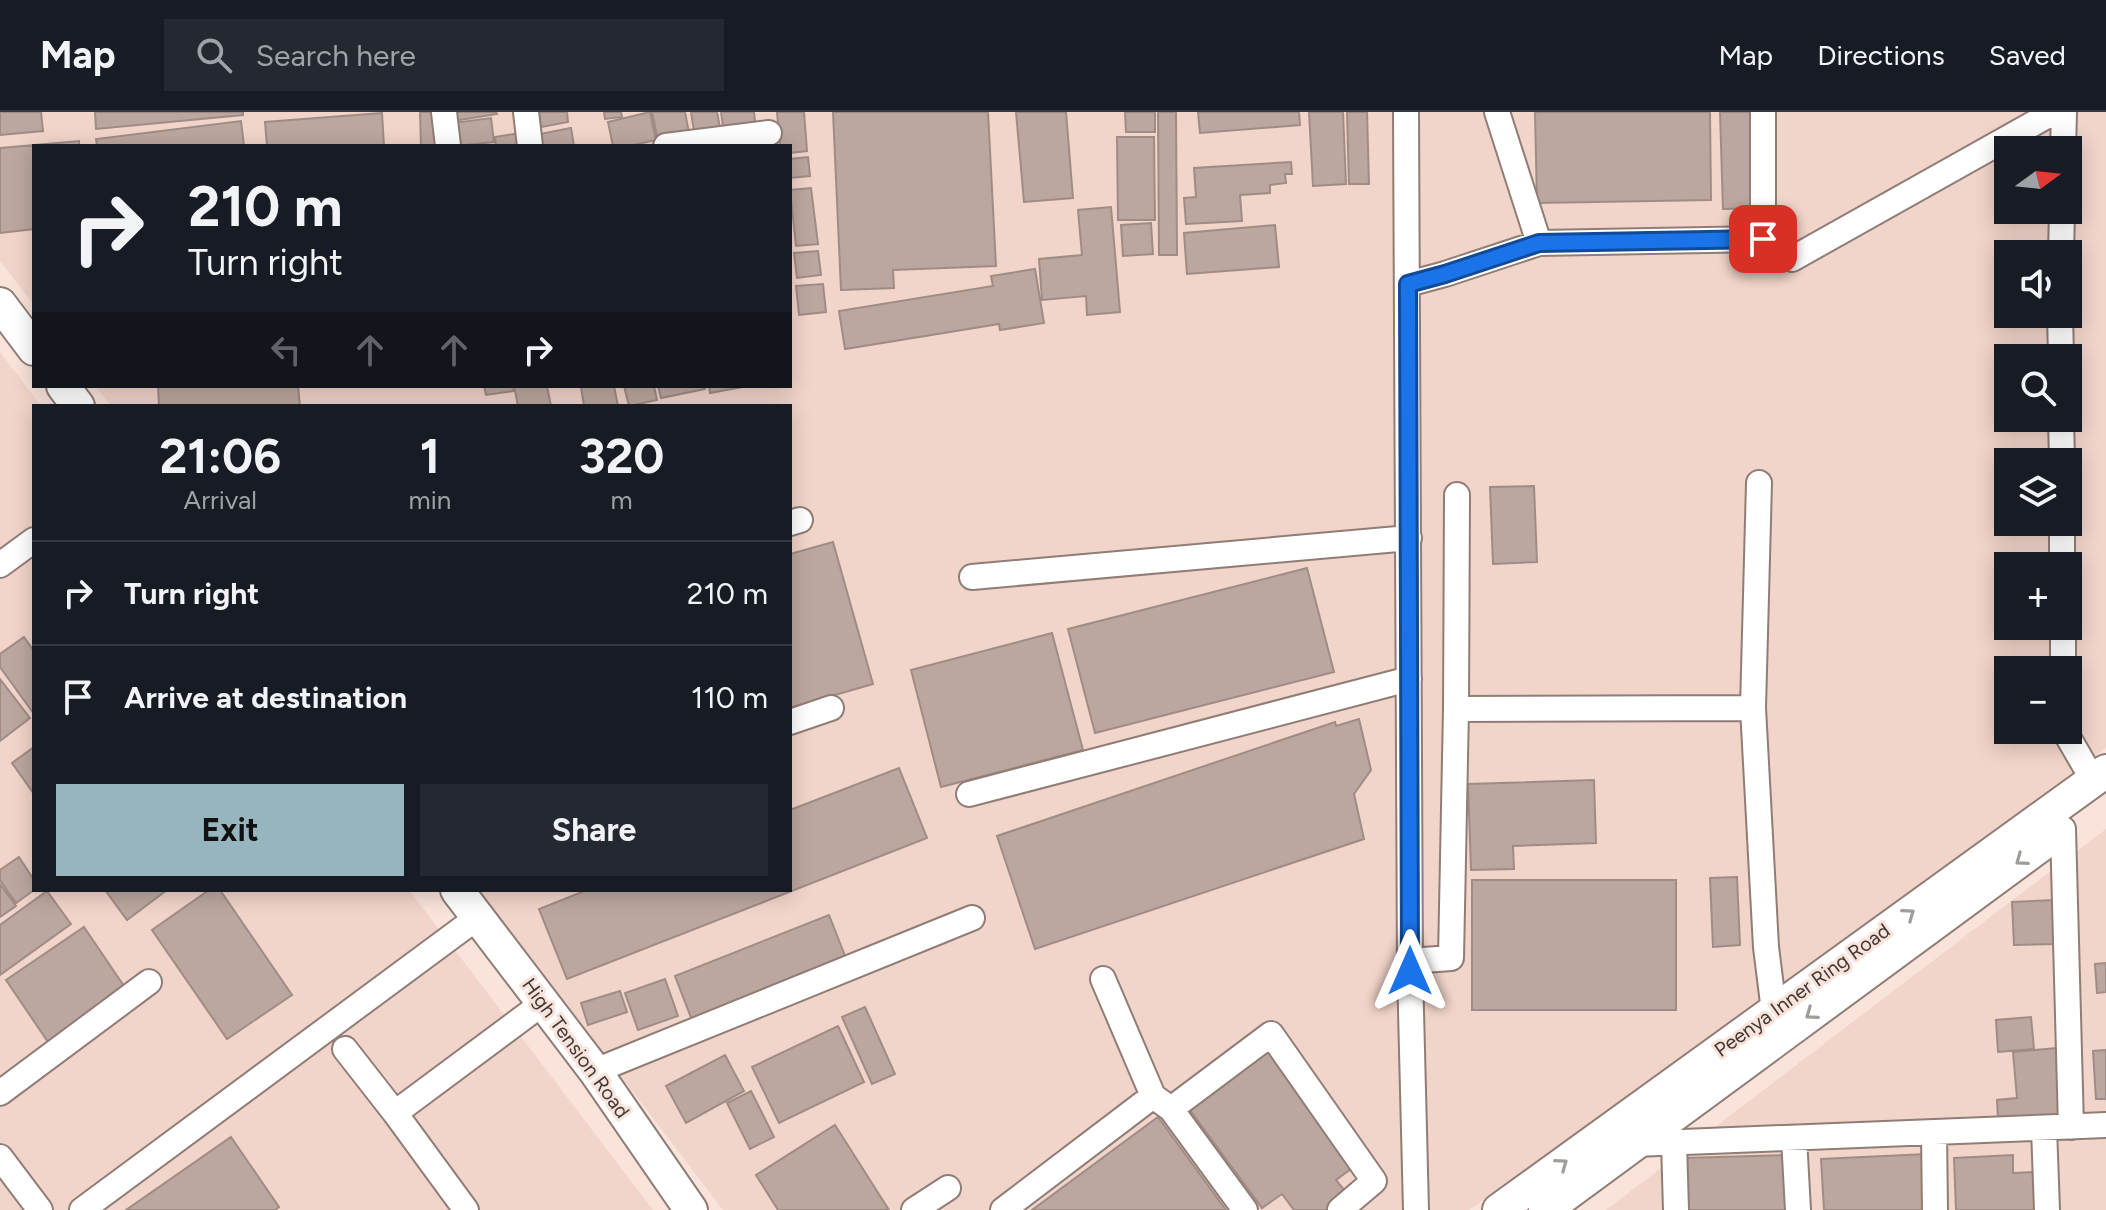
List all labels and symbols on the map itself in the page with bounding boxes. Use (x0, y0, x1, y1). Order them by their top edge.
north arrow (1994, 136, 2082, 224)
pin (1729, 205, 1797, 273)
one-way arrow (2015, 851, 2029, 865)
one-way arrow (1900, 909, 1915, 923)
street label: Peenya Inner Ring Road (1710, 918, 1894, 1062)
position arrow (1368, 929, 1452, 1013)
street label: High Tension Road (517, 973, 635, 1123)
one-way arrow (1805, 1005, 1820, 1019)
one-way arrow (1553, 1159, 1568, 1174)

